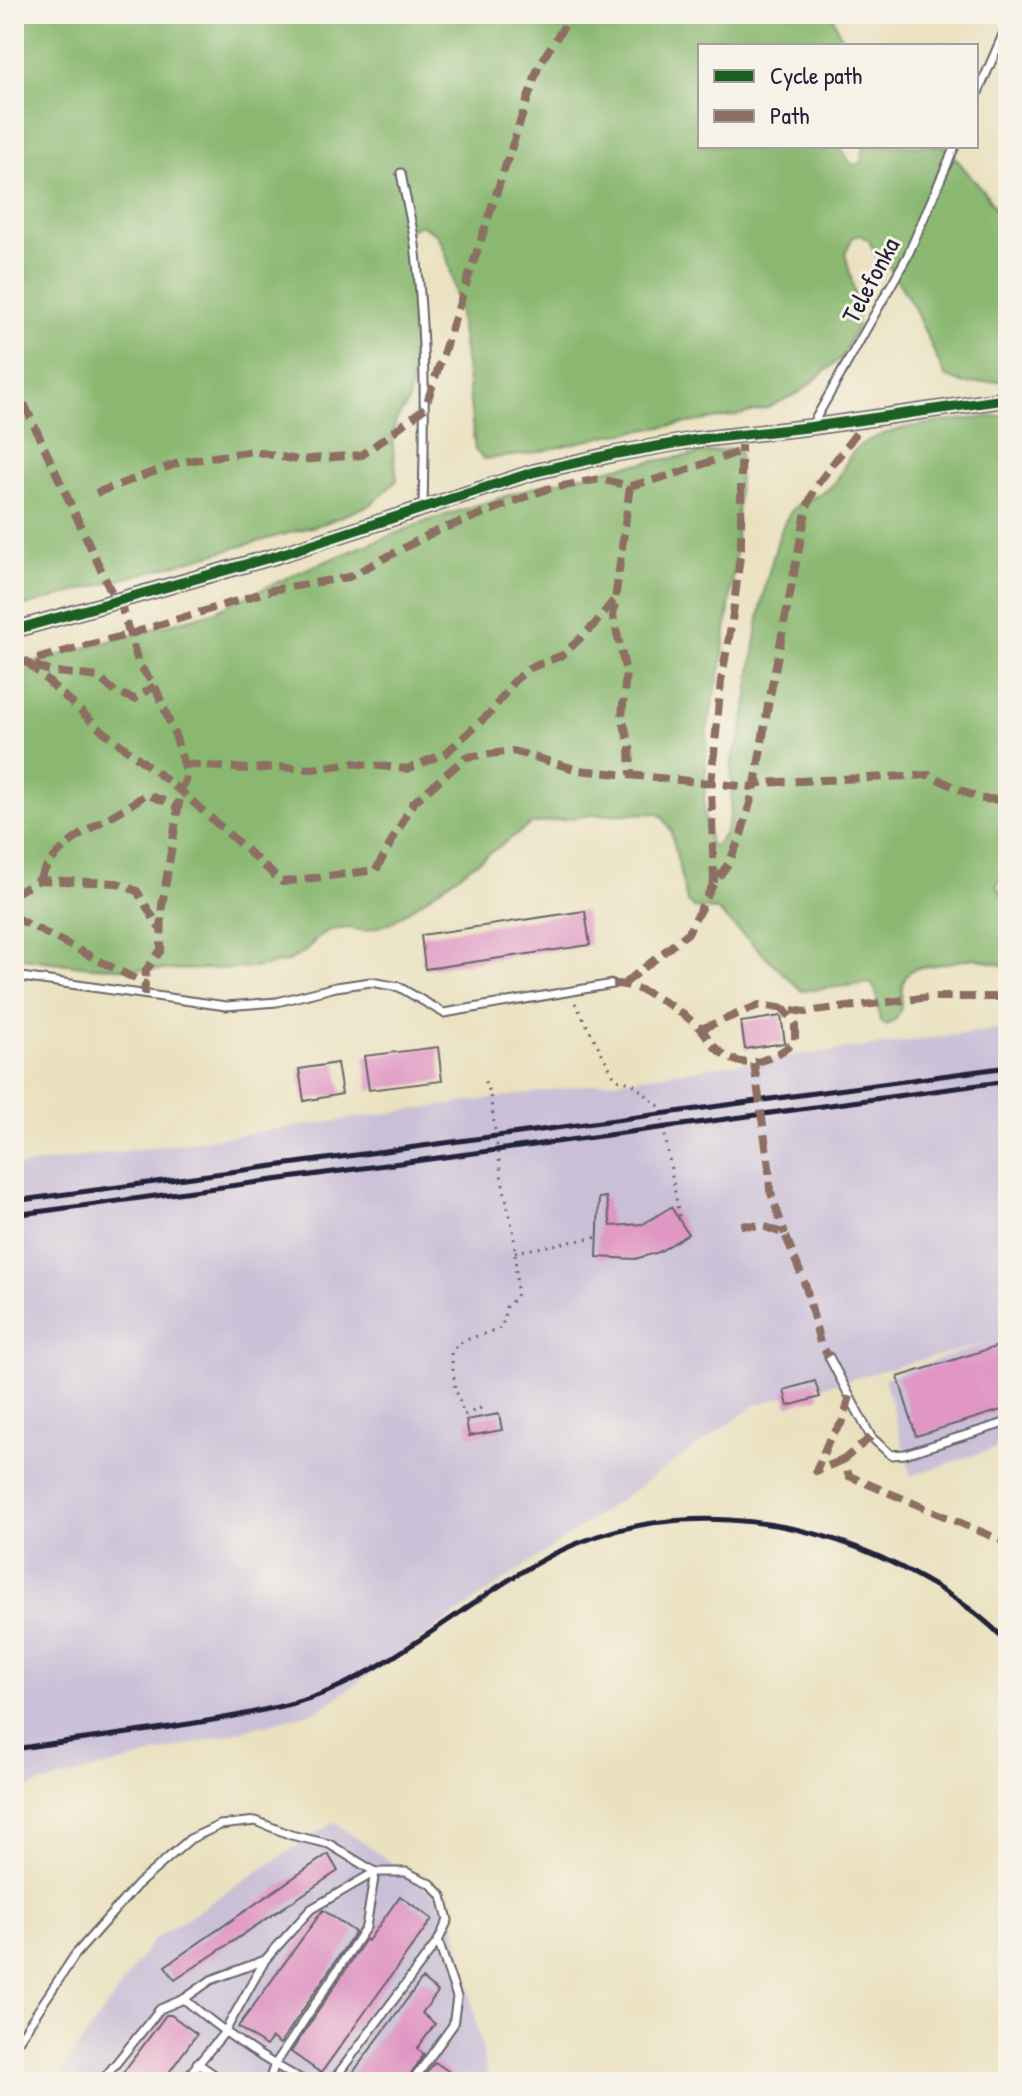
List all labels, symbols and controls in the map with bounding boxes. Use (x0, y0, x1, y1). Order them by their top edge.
legend (698, 44, 978, 148)
text: Cycle path (770, 59, 862, 91)
text: Path (770, 99, 809, 131)
street label: Telefonka (833, 231, 907, 329)

